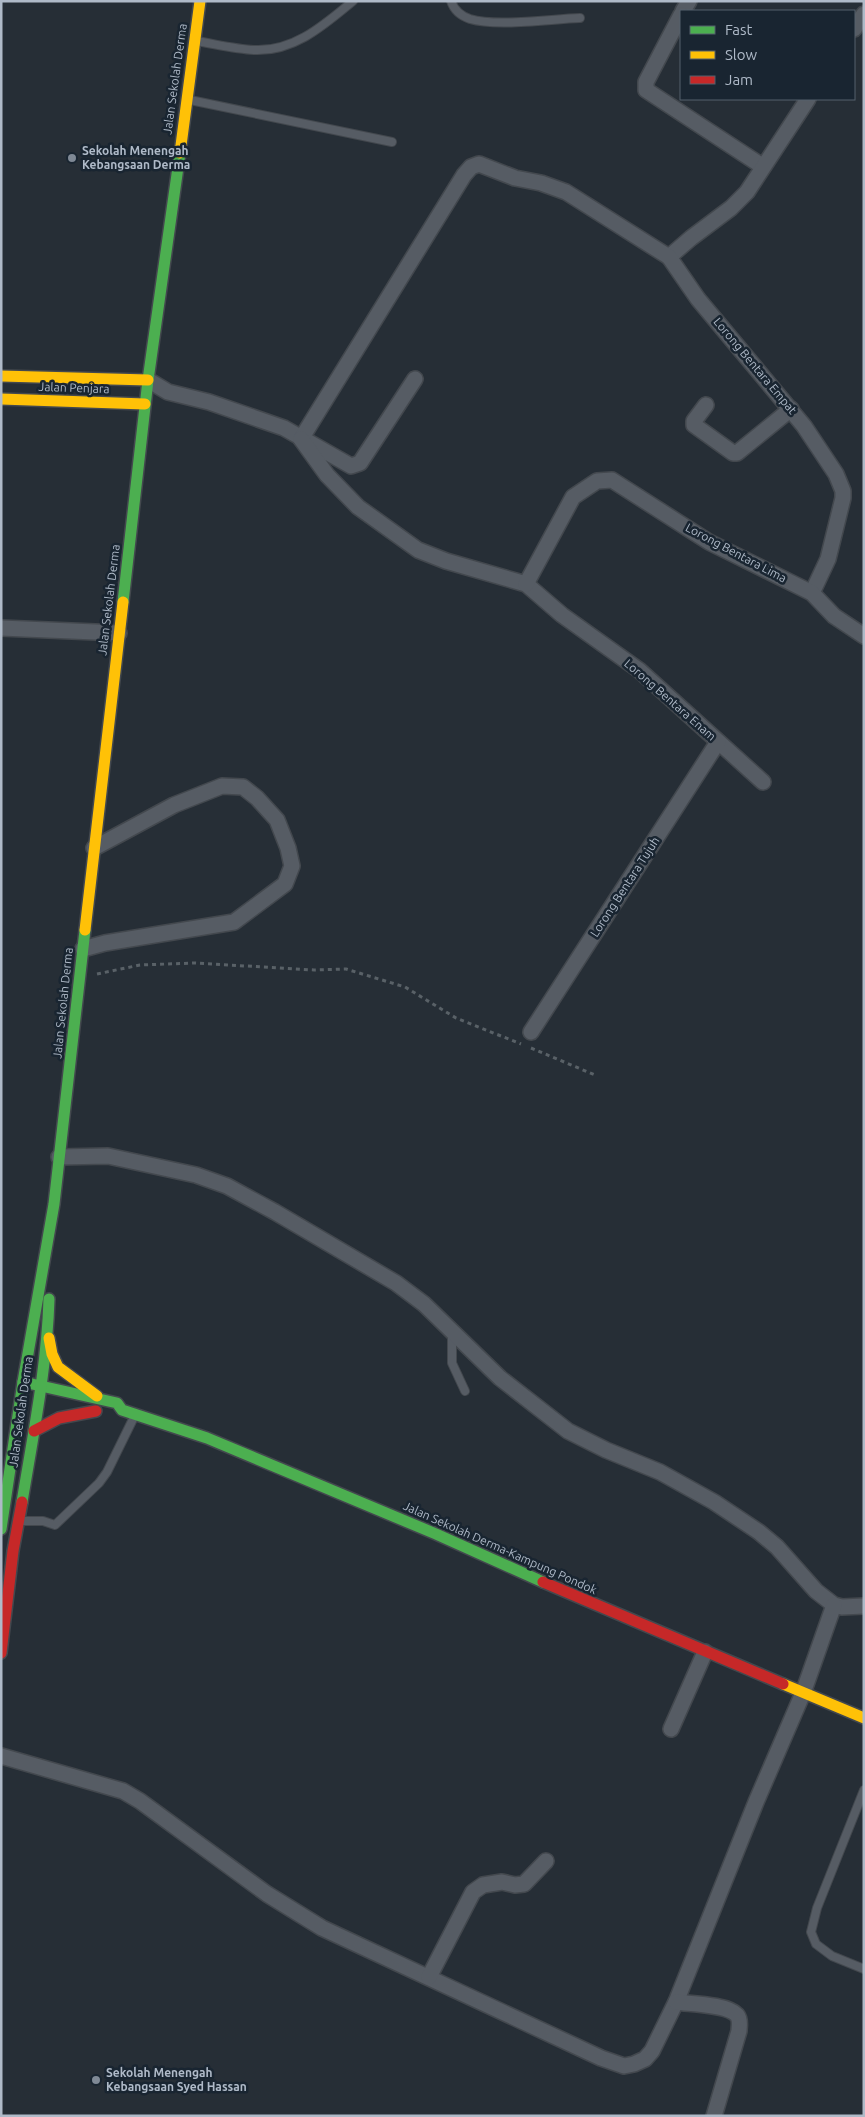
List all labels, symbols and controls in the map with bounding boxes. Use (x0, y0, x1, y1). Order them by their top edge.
legend (680, 10, 855, 100)
text: Fast (725, 21, 753, 38)
street label: Jalan Sekolah Derma (160, 23, 189, 135)
text: Slow (725, 46, 758, 63)
text: Jam (725, 71, 753, 88)
place label: Sekolah Menengah Kebangsaan Derma (82, 144, 190, 171)
marker: Sekolah Menengah Kebangsaan Derma (66, 152, 78, 164)
street label: Lorong Bentara Empat (711, 315, 800, 417)
street label: Jalan Penjara (38, 380, 110, 395)
street label: Lorong Bentara Lima (684, 520, 789, 585)
street label: Jalan Sekolah Derma (95, 544, 122, 656)
street label: Lorong Bentara Enam (622, 656, 719, 743)
street label: Lorong Bentara Tujuh (587, 834, 662, 939)
street label: Jalan Sekolah Derma (50, 947, 75, 1059)
street label: Jalan Sekolah Derma (6, 1356, 35, 1468)
street label: Jalan Sekolah Derma-Kampung Pondok (401, 1499, 599, 1596)
place label: Sekolah Menengah Kebangsaan Syed Hassan (106, 2066, 247, 2093)
marker: Sekolah Menengah Kebangsaan Syed Hassan (90, 2074, 102, 2086)

